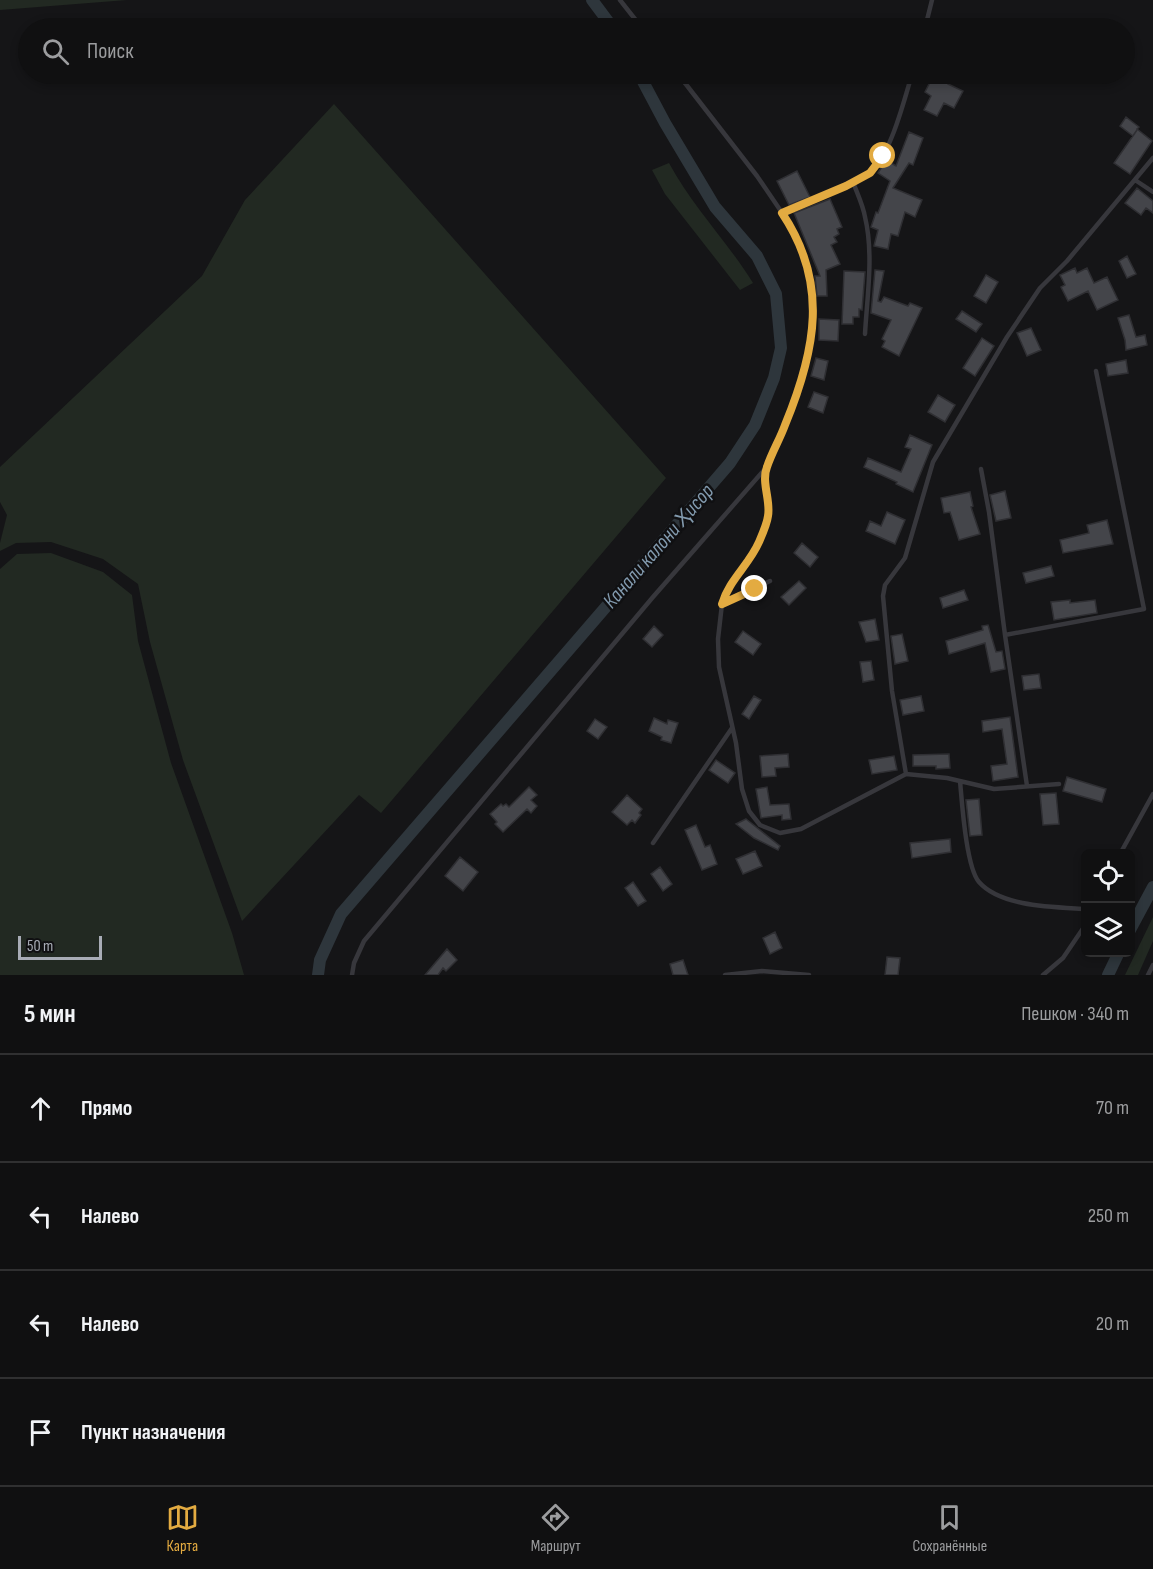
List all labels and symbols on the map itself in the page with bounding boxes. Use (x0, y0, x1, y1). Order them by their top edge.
route start (869, 142, 895, 168)
water label: Канали калони Ҳисор (598, 479, 719, 613)
route end (741, 575, 767, 601)
scale bar (18, 933, 102, 960)

